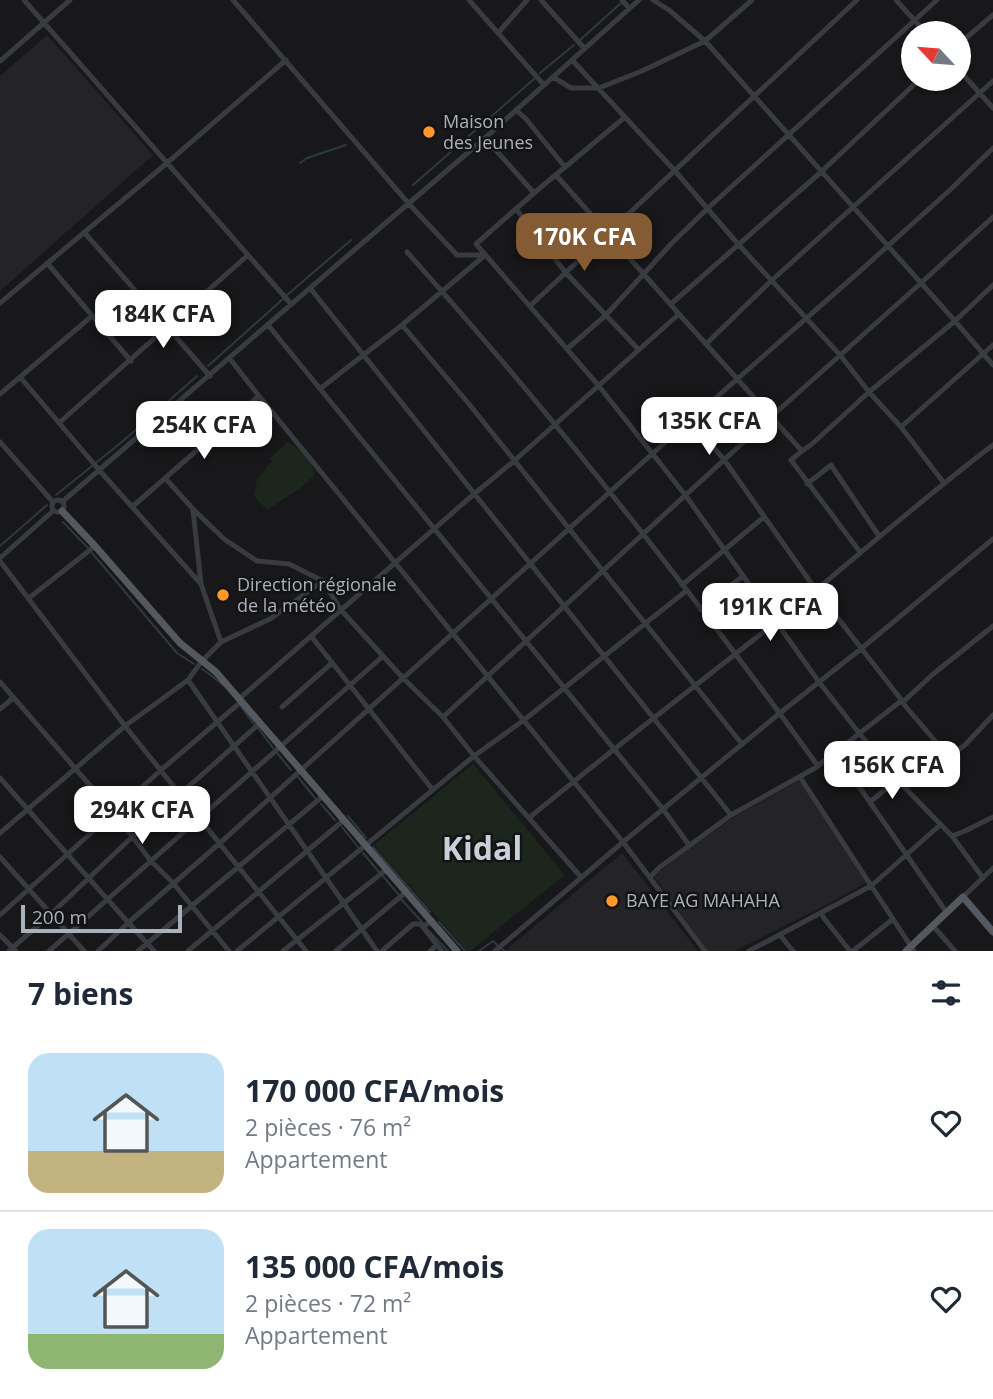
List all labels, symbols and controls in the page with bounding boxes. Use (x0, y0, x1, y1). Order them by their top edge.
north arrow (901, 21, 971, 91)
map controls (901, 21, 971, 91)
place label: Maison des Jeunes (443, 109, 533, 154)
marker: Maison des Jeunes (421, 124, 437, 140)
pin: 170K CFA (512, 214, 656, 273)
text: 170K CFA (532, 220, 636, 252)
pin: 184K CFA (91, 290, 235, 350)
text: 184K CFA (111, 297, 215, 329)
pin: 135K CFA (637, 398, 781, 457)
pin: 254K CFA (132, 402, 276, 461)
text: 135K CFA (657, 404, 761, 436)
text: 254K CFA (152, 408, 256, 440)
place label: Direction régionale de la météo (237, 572, 397, 617)
pin: 191K CFA (698, 584, 842, 643)
marker: Direction régionale de la météo (215, 587, 231, 603)
text: 191K CFA (718, 590, 822, 622)
pin: 156K CFA (820, 742, 964, 801)
text: 156K CFA (840, 748, 944, 780)
pin: 294K CFA (70, 786, 214, 846)
text: 294K CFA (90, 793, 194, 825)
district label: Kidal (442, 826, 522, 869)
place label: BAYE AG MAHAHA (626, 888, 780, 912)
marker: BAYE AG MAHAHA (604, 893, 620, 909)
scale bar (21, 902, 182, 934)
text: 200 m (32, 904, 87, 930)
text: 7 biens (28, 973, 133, 1014)
icon: filters (927, 974, 965, 1012)
text: 170 000 CFA/mois (245, 1070, 504, 1111)
icon: home (84, 1081, 168, 1165)
icon: heart (927, 1104, 965, 1142)
text: 2 pièces · 76 m² (245, 1111, 411, 1143)
text: Appartement (245, 1143, 388, 1175)
text: 135 000 CFA/mois (245, 1246, 504, 1287)
icon: home (84, 1257, 168, 1341)
icon: heart (927, 1280, 965, 1318)
text: 2 pièces · 72 m² (245, 1287, 411, 1319)
text: Appartement (245, 1319, 388, 1351)

